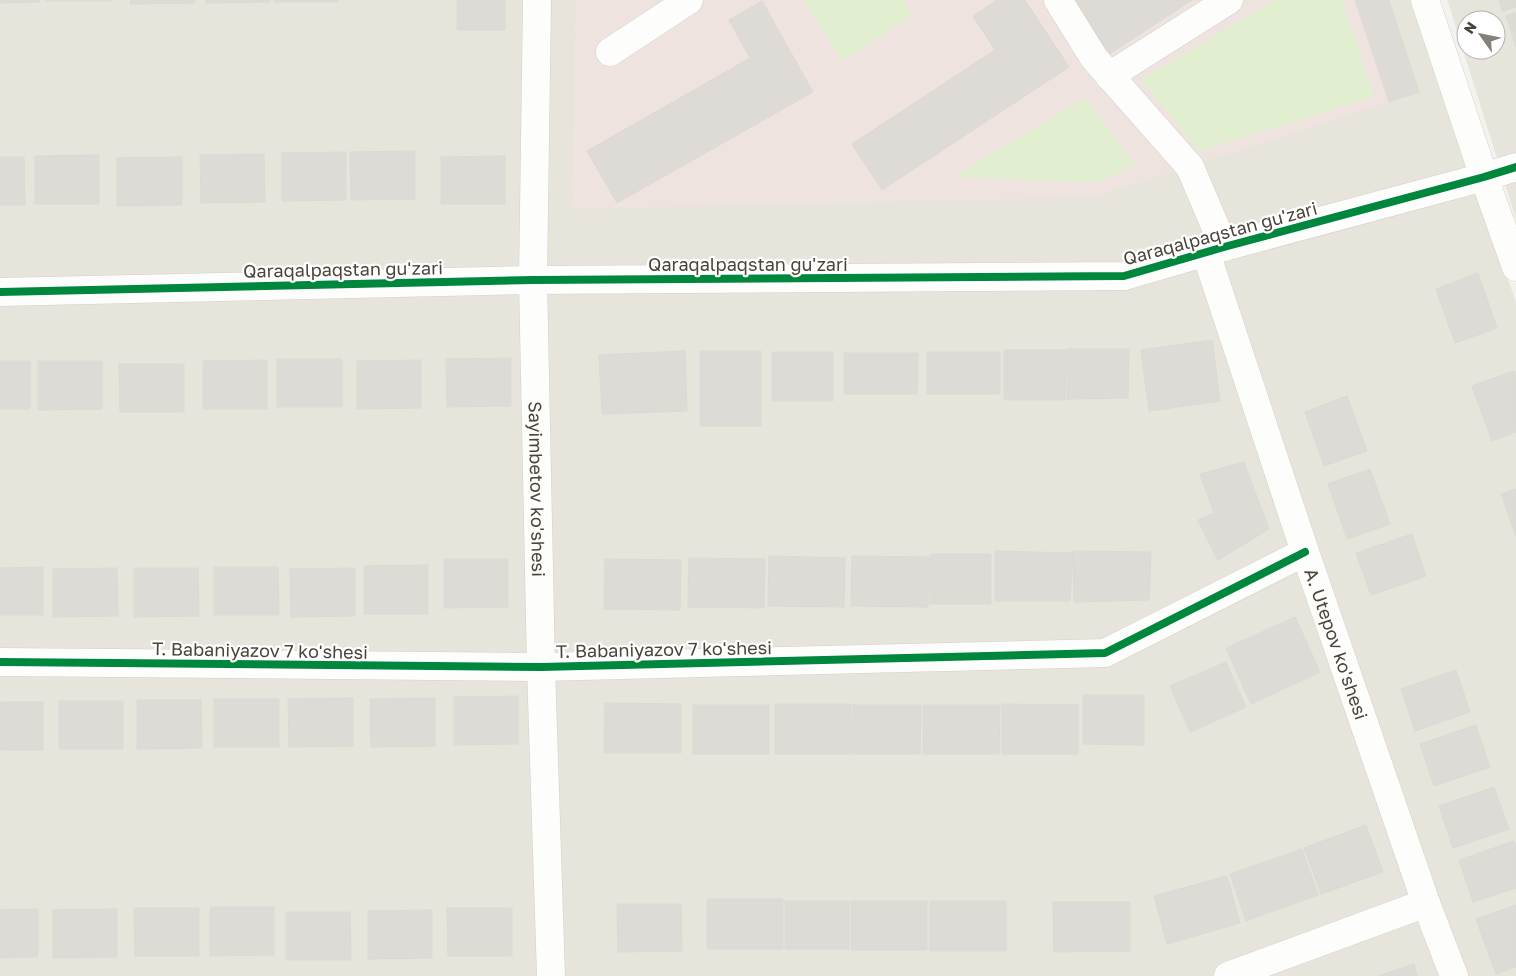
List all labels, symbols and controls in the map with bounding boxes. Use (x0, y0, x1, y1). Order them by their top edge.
north arrow (1456, 10, 1506, 60)
text: N (1460, 19, 1480, 37)
street label: Qaraqalpaqstan gu'zari (1121, 197, 1319, 269)
street label: Qaraqalpaqstan gu'zari (648, 253, 848, 275)
street label: Qaraqalpaqstan gu'zari (243, 256, 443, 282)
street label: Sayimbetov ko'shesi (525, 401, 550, 577)
street label: A. Utepov ko'shesi (1300, 565, 1373, 722)
street label: T. Babaniyazov 7 ko'shesi (556, 636, 772, 662)
street label: T. Babaniyazov 7 ko'shesi (152, 637, 368, 663)

